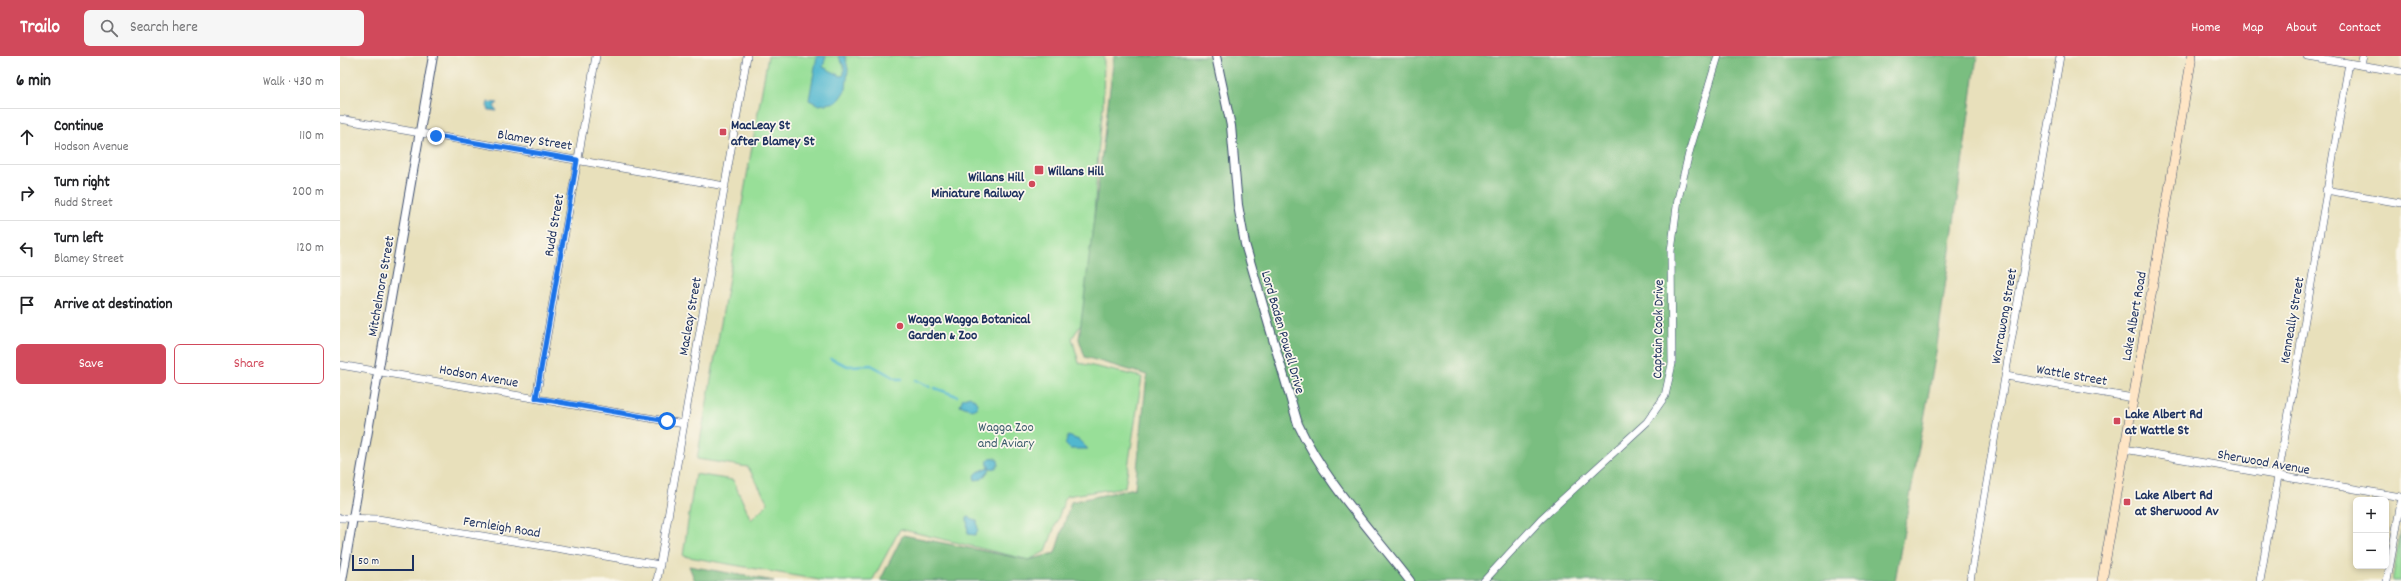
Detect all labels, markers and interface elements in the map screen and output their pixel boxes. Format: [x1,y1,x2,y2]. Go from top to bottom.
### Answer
search box [84,10,364,46]
text: Trailo [20,15,60,42]
icon: search [98,17,120,39]
text: Search here [130,17,198,39]
text: Home [2191,18,2220,38]
text: Map [2242,18,2264,38]
text: About [2286,18,2317,38]
text: Contact [2339,18,2381,38]
text: 6 min [16,70,51,94]
text: Walk · 430 m [263,73,324,92]
text: Continue [54,116,103,138]
place label: MacLeay St after Blamey St [731,116,816,152]
street label: Blamey Street [496,125,573,157]
icon: ahead [16,126,38,148]
text: 110 m [299,127,324,146]
route end [427,127,445,145]
marker: MacLeay St after Blamey St [718,127,728,137]
text: Hodson Avenue [54,138,128,157]
place label: Willans Hill [1048,162,1104,182]
marker: Willans Hill [1033,164,1045,176]
place label: Willans Hill Miniature Railway [931,168,1025,204]
text: Turn right [54,172,110,194]
marker: Willans Hill Miniature Railway [1027,179,1037,189]
icon: right [16,182,38,204]
text: 200 m [292,183,324,202]
street label: Rudd Street [540,192,570,258]
text: Rudd Street [54,194,113,213]
text: Turn left [54,228,103,250]
street label: Mitchelmore Street [363,234,401,338]
icon: left [16,238,38,260]
text: 120 m [296,239,324,258]
text: Blamey Street [54,250,124,269]
street label: Warrawong Street [1987,267,2023,366]
street label: Lord Baden Powell Drive [1255,269,1309,396]
street label: Lake Albert Road [2117,270,2153,363]
street label: Kenneally Street [2275,275,2310,365]
street label: Macleay Street [674,276,708,357]
street label: Captain Cook Drive [1648,279,1670,379]
icon: arrive [16,294,38,316]
text: Arrive at destination [54,294,172,316]
place label: Wagga Wagga Botanical Garden & Zoo [908,310,1031,346]
marker: Wagga Wagga Botanical Garden & Zoo [895,321,905,331]
button: Save [16,344,166,384]
button: Share [174,344,324,384]
street label: Hodson Avenue [437,360,520,394]
street label: Wattle Street [2035,360,2109,392]
place label: Lake Albert Rd at Wattle St [2125,405,2203,441]
route start [658,412,676,430]
marker: Lake Albert Rd at Wattle St [2112,416,2122,426]
park label: Wagga Zoo and Aviary [978,418,1034,454]
street label: Sherwood Avenue [2216,445,2311,481]
place label: Lake Albert Rd at Sherwood Av [2135,486,2219,522]
marker: Lake Albert Rd at Sherwood Av [2122,497,2132,507]
map controls [2353,497,2389,569]
button: + [2353,497,2389,533]
street label: Fernleigh Road [462,512,542,544]
button: − [2353,533,2389,569]
scale bar [352,553,414,572]
text: 50 m [358,554,379,570]

